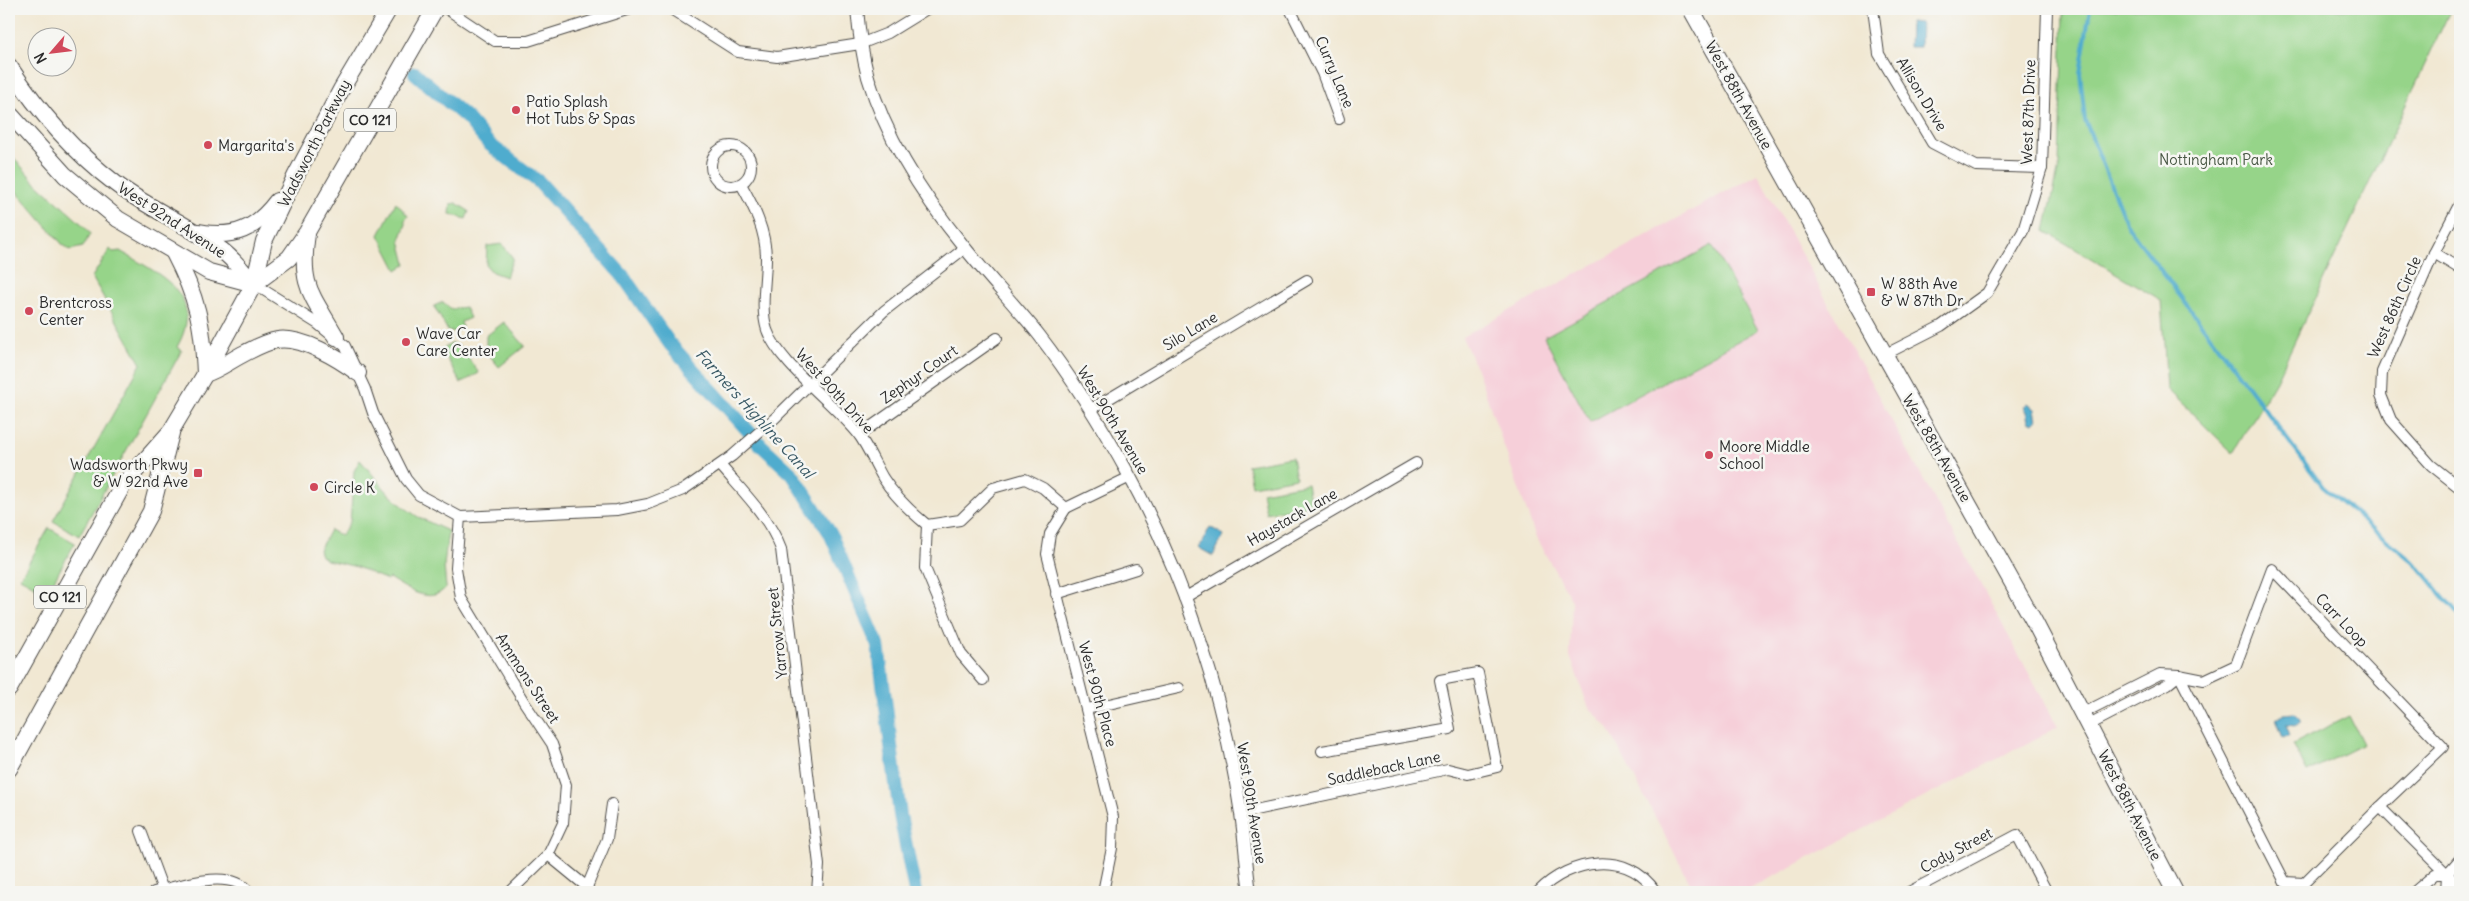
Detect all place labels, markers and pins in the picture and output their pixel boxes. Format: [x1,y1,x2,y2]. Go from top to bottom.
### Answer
place label: Patio Splash Hot Tubs & Spas [526,92,635,128]
marker: Patio Splash Hot Tubs & Spas [510,104,522,116]
place label: Margarita's [218,136,294,155]
marker: Margarita's [202,139,214,151]
place label: W 88th Ave & W 87th Dr [1881,274,1963,310]
marker: W 88th Ave & W 87th Dr [1865,286,1877,298]
place label: Brentcross Center [39,293,112,329]
marker: Brentcross Center [23,305,35,317]
place label: Wave Car Care Center [416,324,497,360]
marker: Wave Car Care Center [400,336,412,348]
place label: Moore Middle School [1719,437,1810,473]
marker: Moore Middle School [1703,449,1715,461]
place label: Wadsworth Pkwy & W 92nd Ave [70,455,188,491]
marker: Wadsworth Pkwy & W 92nd Ave [192,467,204,479]
place label: Circle K [324,478,376,497]
marker: Circle K [308,481,320,493]

